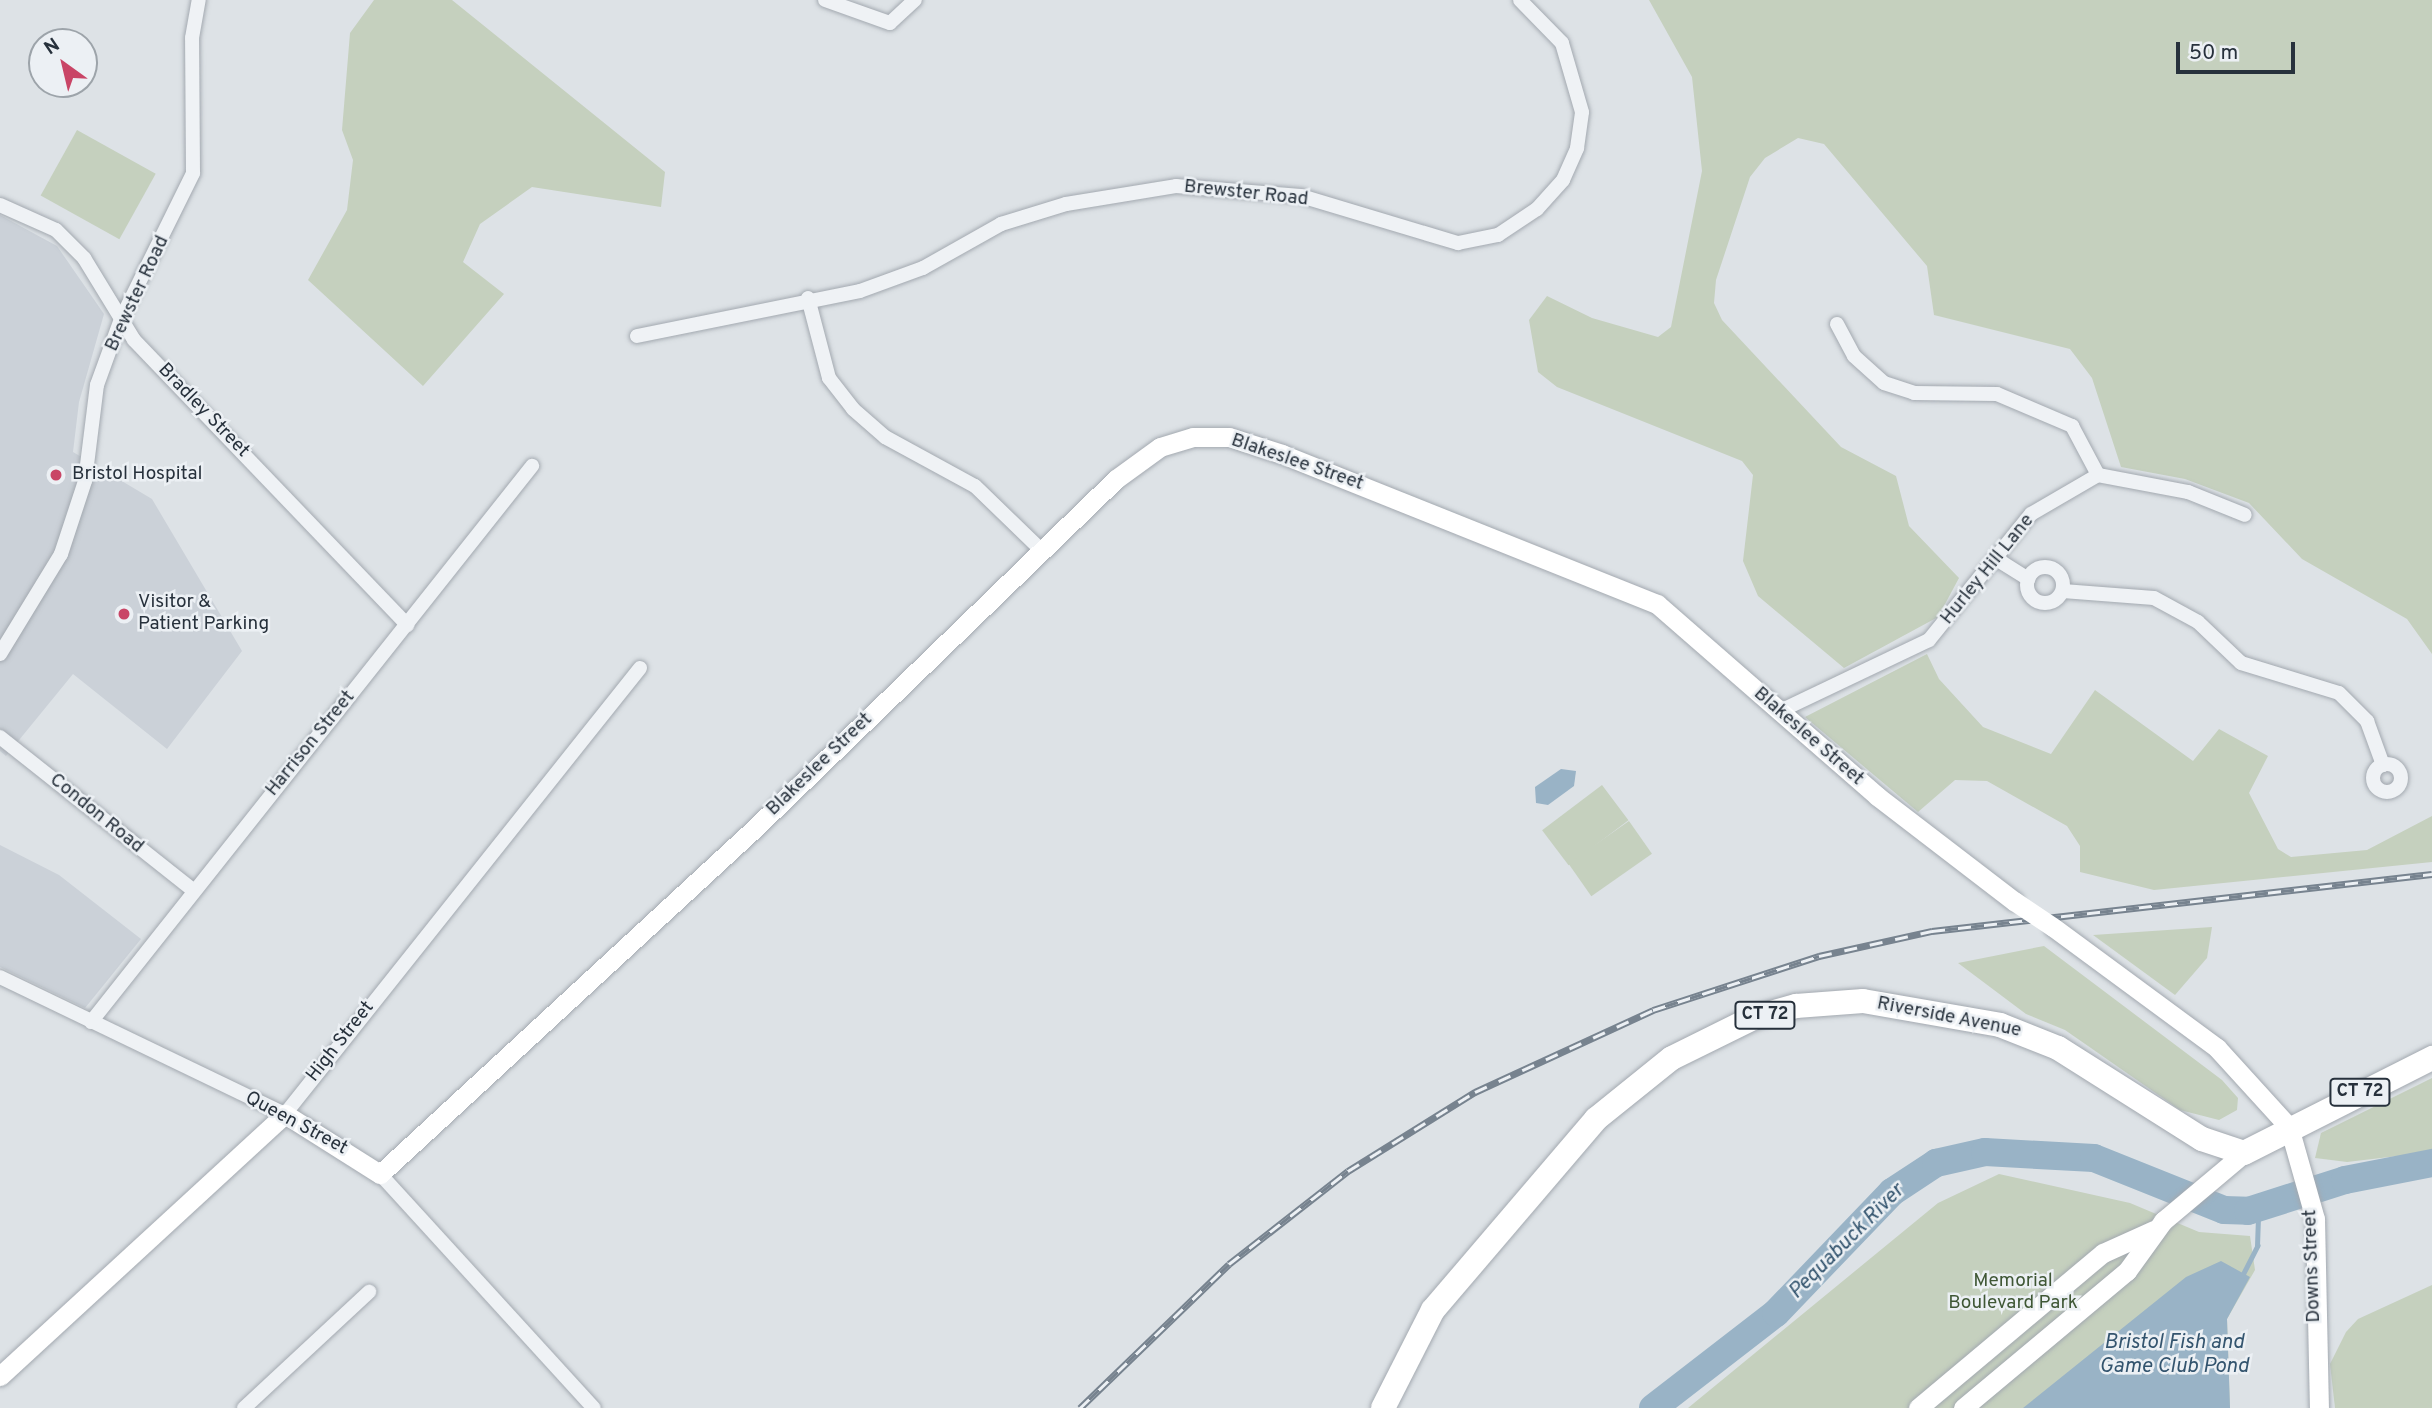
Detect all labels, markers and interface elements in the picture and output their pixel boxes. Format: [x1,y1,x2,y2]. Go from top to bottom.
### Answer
north arrow [28,28,98,98]
scale bar [2180,28,2299,72]
text: N [40,33,65,61]
text: 50 m [2189,40,2238,67]
street label: Brewster Road [1183,176,1309,212]
street label: Brewster Road [101,233,175,355]
street label: Bradley Street [152,359,254,463]
street label: Blakeslee Street [1228,430,1366,496]
place label: Bristol Hospital [72,464,203,486]
marker: Bristol Hospital [46,465,66,485]
street label: Hurley Hill Lane [1937,510,2039,630]
place label: Visitor & Patient Parking [138,592,269,636]
marker: Visitor & Patient Parking [116,606,132,622]
street label: Blakeslee Street [1748,683,1868,791]
street label: Harrison Street [262,687,360,801]
street label: Blakeslee Street [762,709,878,821]
street label: Condon Road [44,769,148,859]
street label: Riverside Avenue [1875,993,2023,1043]
street label: High Street [302,997,380,1087]
road number: CT 72 [1734,1000,1796,1030]
road number: CT 72 [2328,1078,2392,1106]
street label: Queen Street [241,1087,351,1161]
water label: Pequabuck River [1784,1179,1910,1305]
street label: Downs Street [2300,1209,2326,1323]
park label: Memorial Boulevard Park [1948,1271,2078,1315]
water label: Bristol Fish and Game Club Pond [2099,1330,2249,1380]

